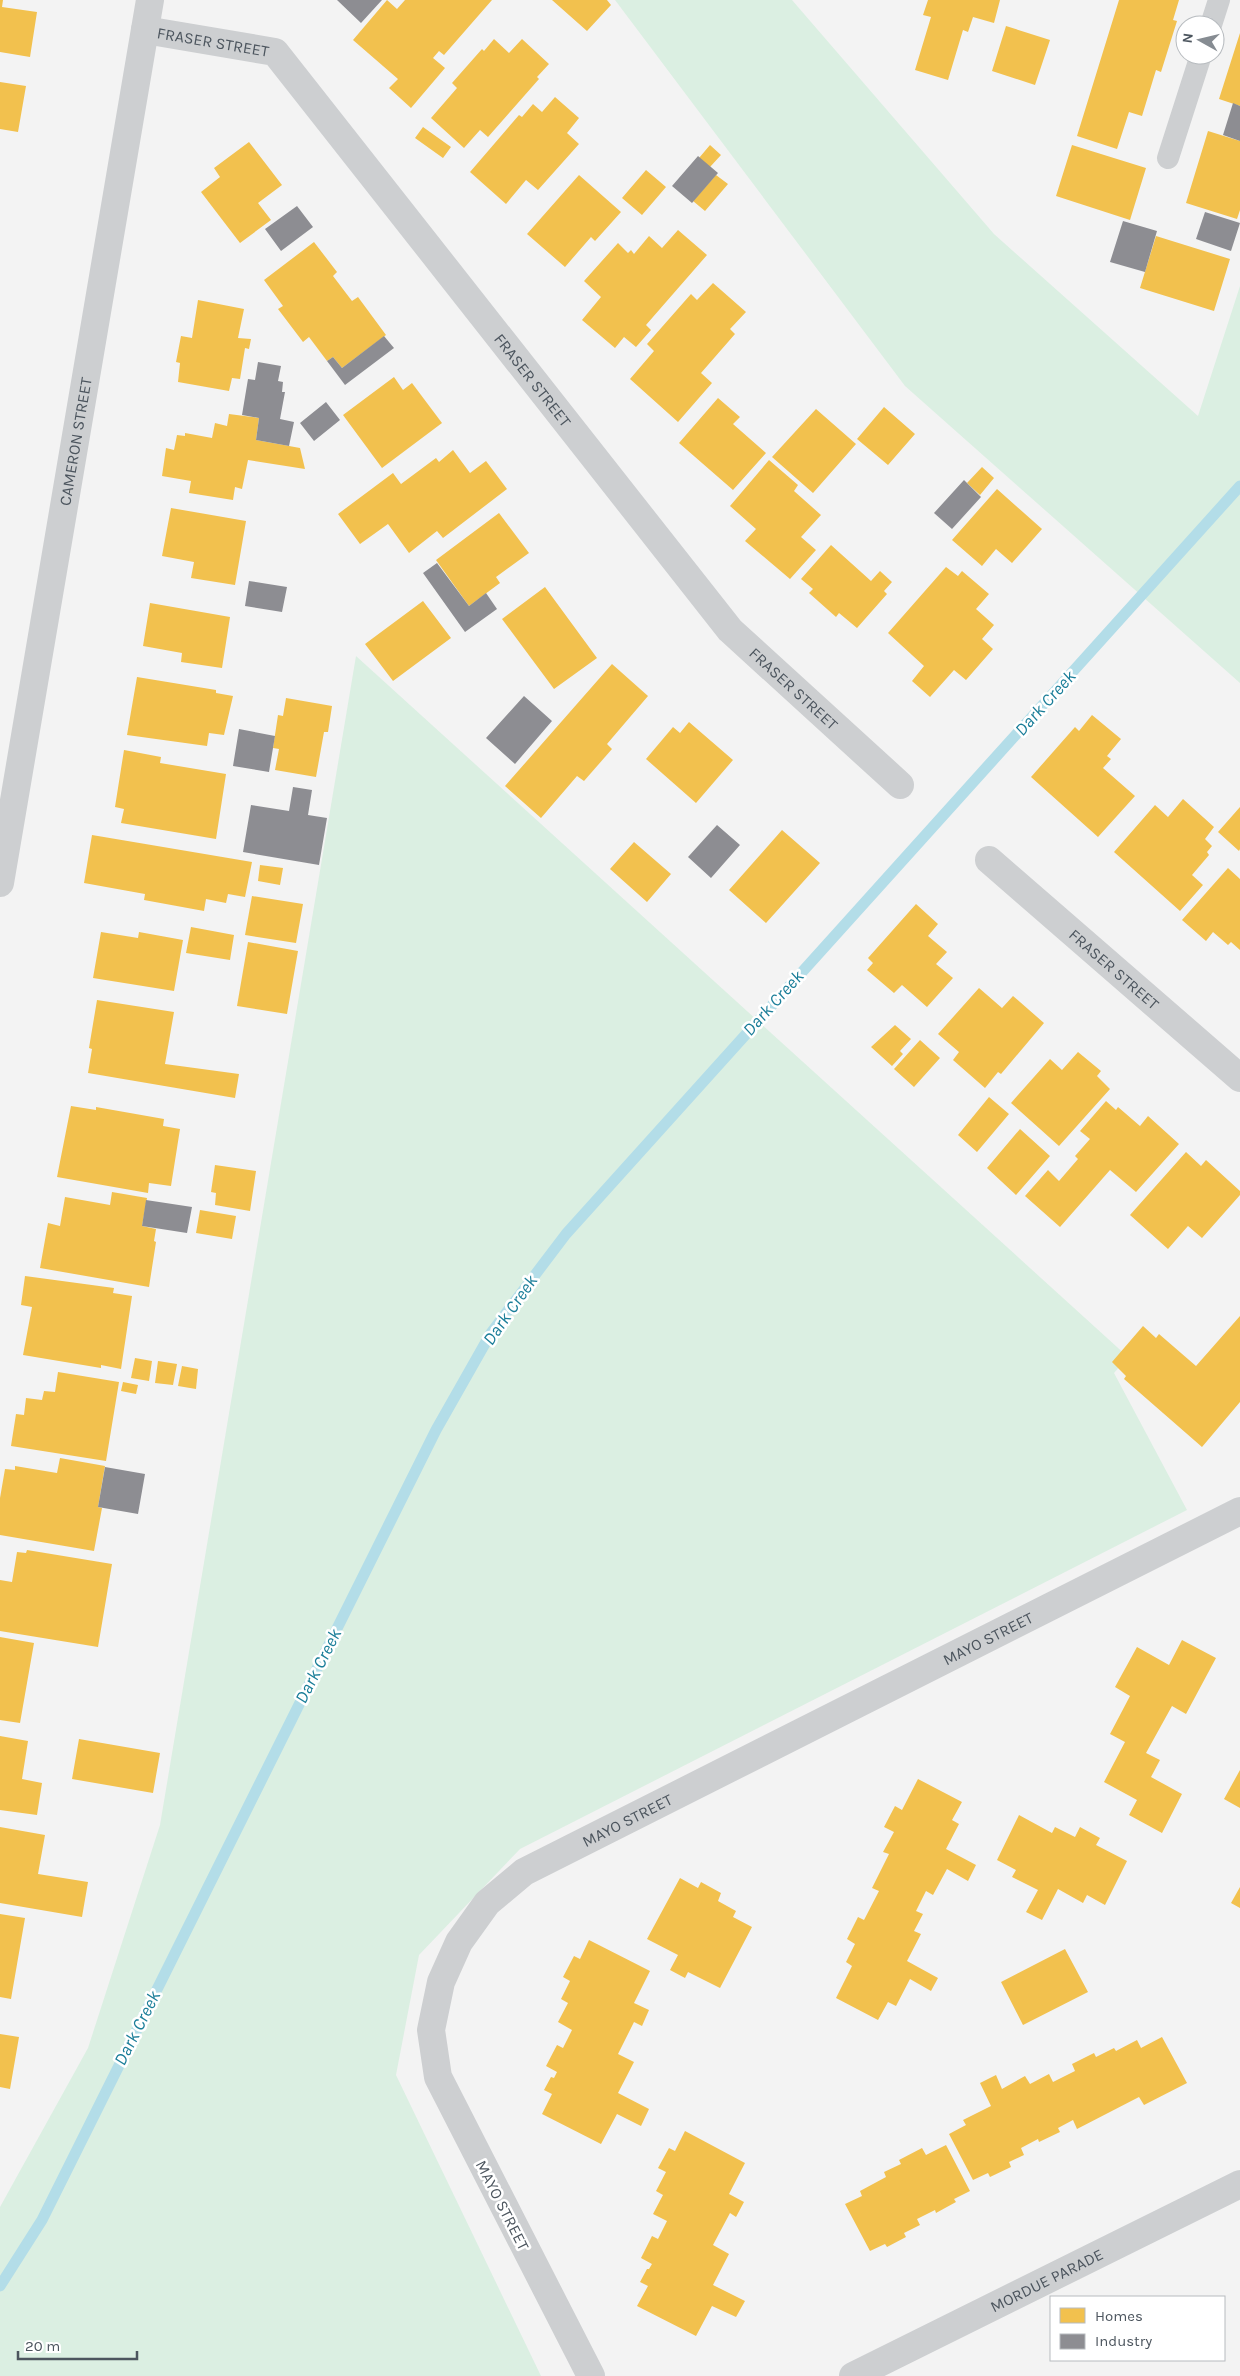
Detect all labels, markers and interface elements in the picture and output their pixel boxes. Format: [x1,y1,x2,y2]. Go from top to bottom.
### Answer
north arrow [1175,15,1225,65]
street label: FRASER STREET [156,23,270,61]
text: N [1179,32,1197,44]
street label: FRASER STREET [490,330,575,430]
street label: CAMERON STREET [55,376,96,507]
street label: FRASER STREET [745,644,842,734]
water label: Dark Creek [1010,665,1081,740]
street label: FRASER STREET [1065,925,1163,1014]
water label: Dark Creek [738,965,809,1040]
water label: Dark Creek [478,1270,543,1349]
street label: MAYO STREET [940,1608,1036,1669]
water label: Dark Creek [290,1624,347,1707]
street label: MAYO STREET [579,1790,676,1851]
water label: Dark Creek [109,1986,166,2069]
street label: MAYO STREET [472,2157,533,2253]
street label: MORDUE PARADE [987,2244,1106,2316]
legend [1050,2296,1225,2361]
text: Homes [1095,2307,1143,2325]
scale bar [18,2328,136,2360]
text: Industry [1095,2332,1152,2350]
text: 20 m [25,2337,60,2355]

